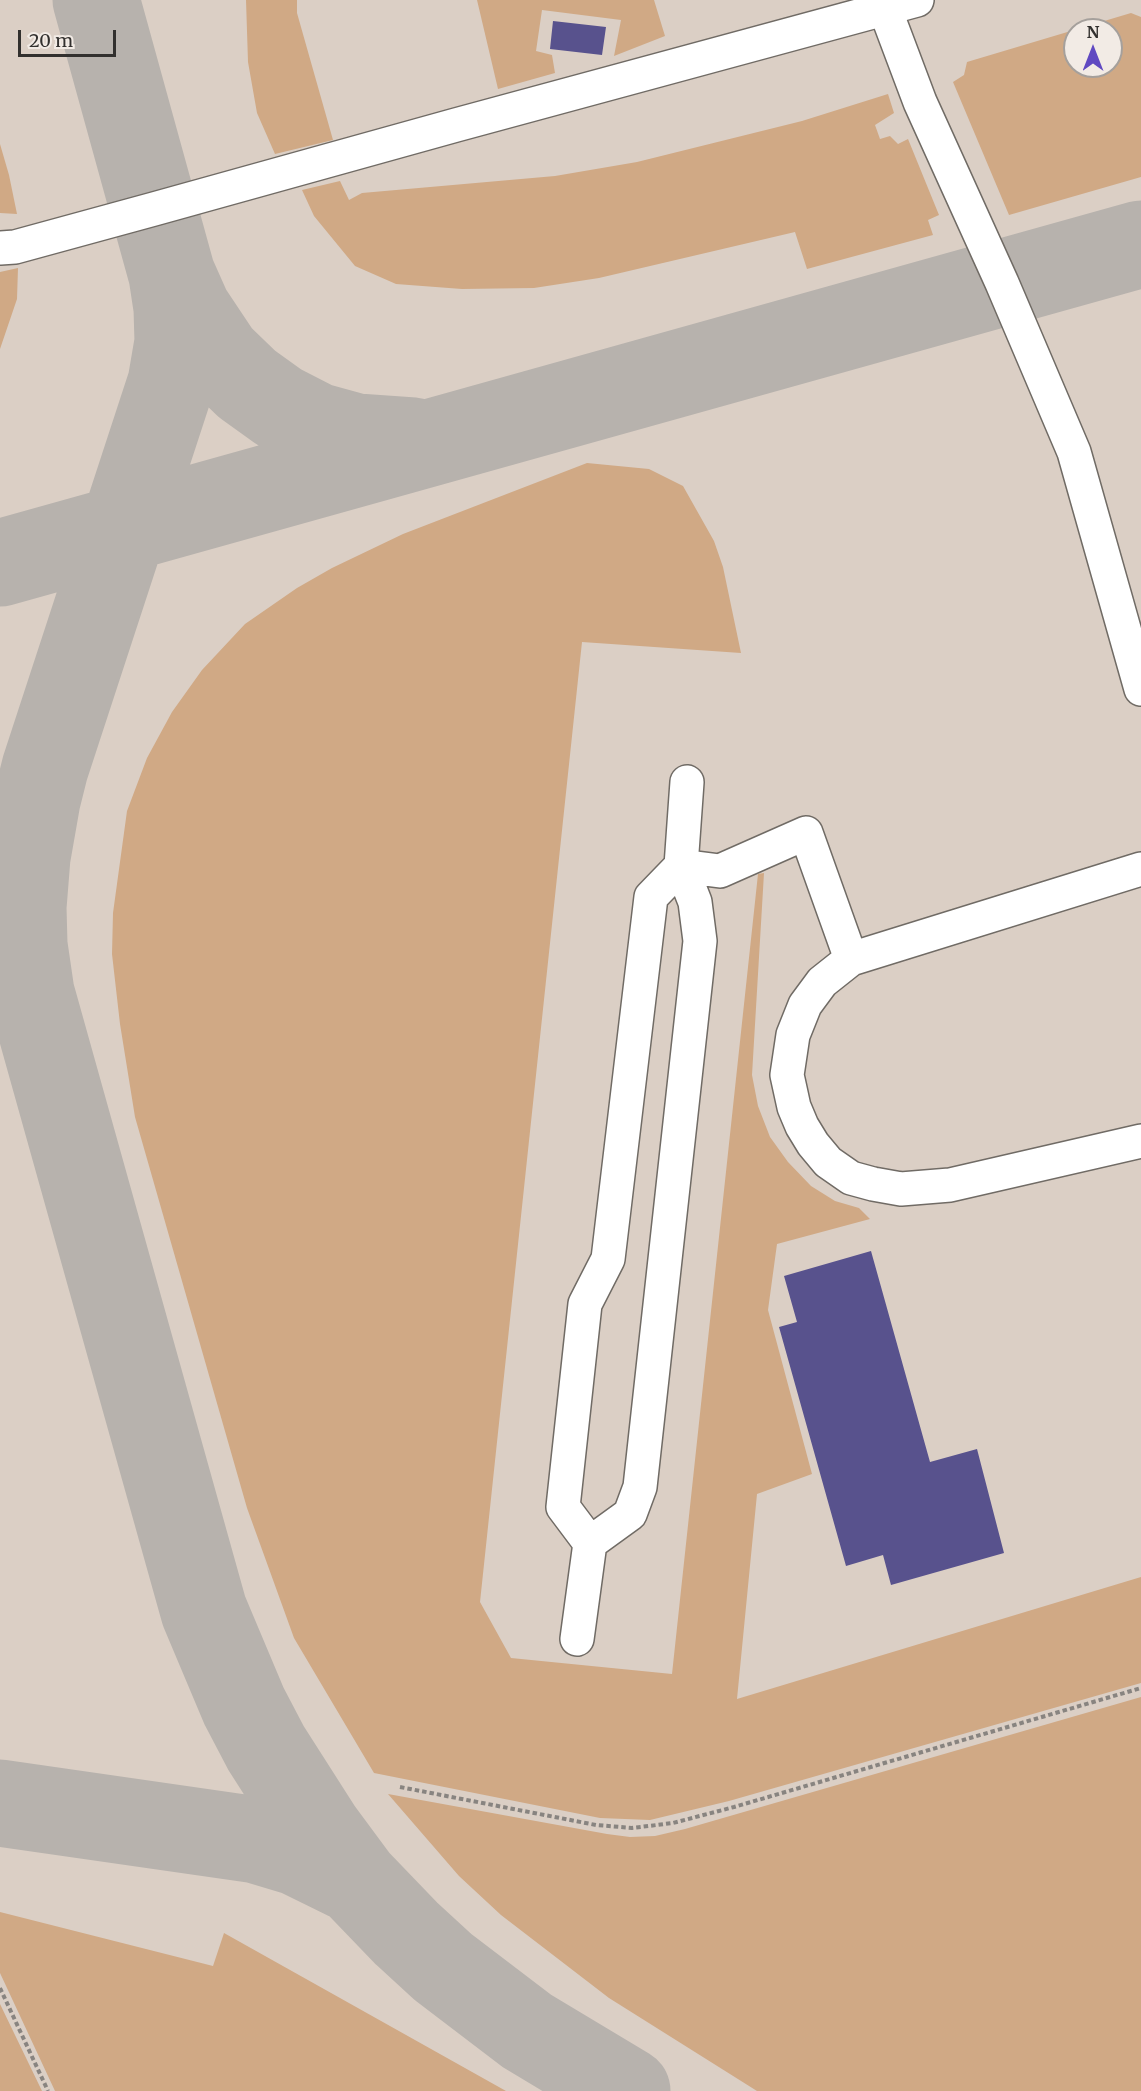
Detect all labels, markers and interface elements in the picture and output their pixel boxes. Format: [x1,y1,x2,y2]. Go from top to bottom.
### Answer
scale bar [21,18,118,56]
north arrow [1063,18,1123,78]
text: N [1087,22,1099,42]
text: 20 m [29,29,73,52]

